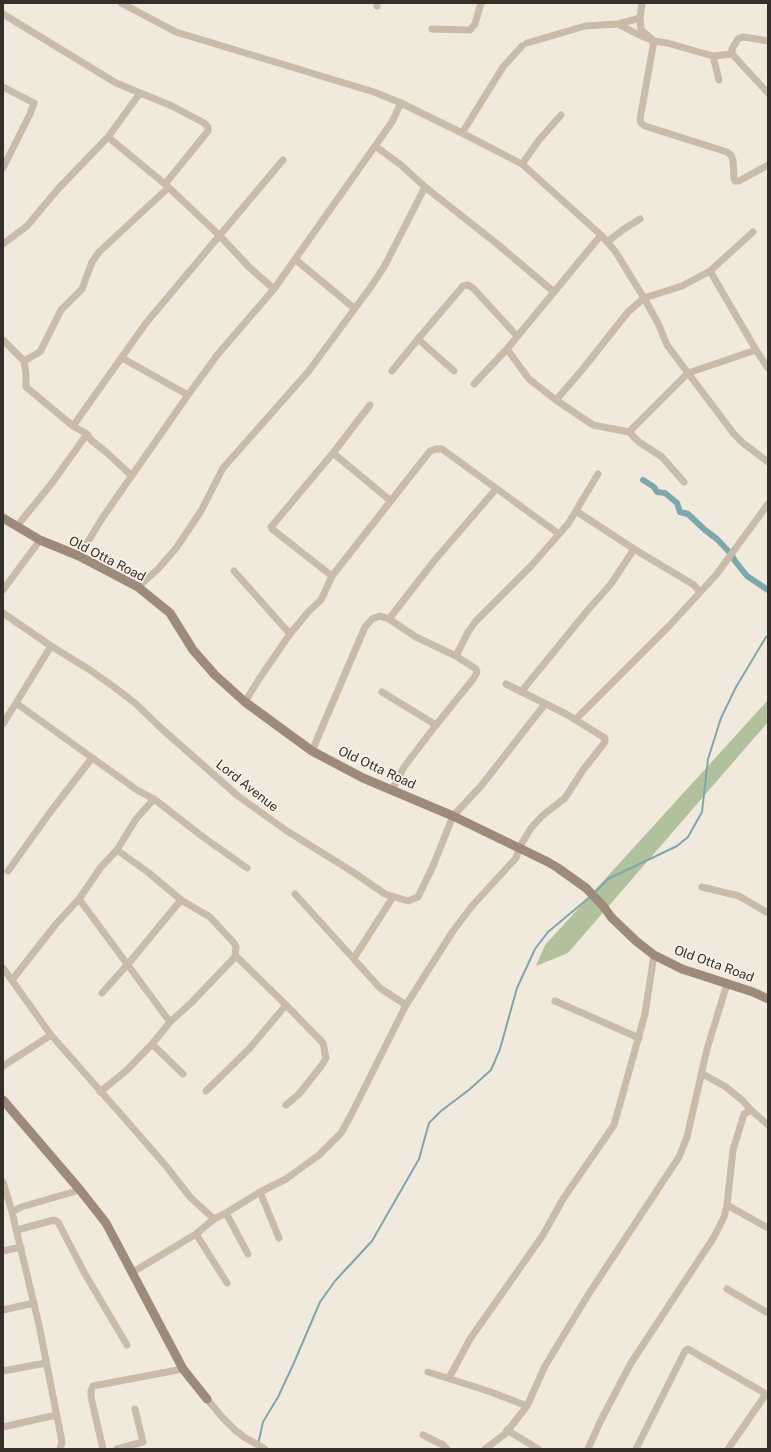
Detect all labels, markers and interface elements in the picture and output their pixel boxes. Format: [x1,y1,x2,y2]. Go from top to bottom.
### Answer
street label: Old Otta Road [66,533,148,585]
street label: Old Otta Road [336,743,418,793]
street label: Lord Avenue [213,757,281,815]
street label: Old Otta Road [672,942,756,986]

